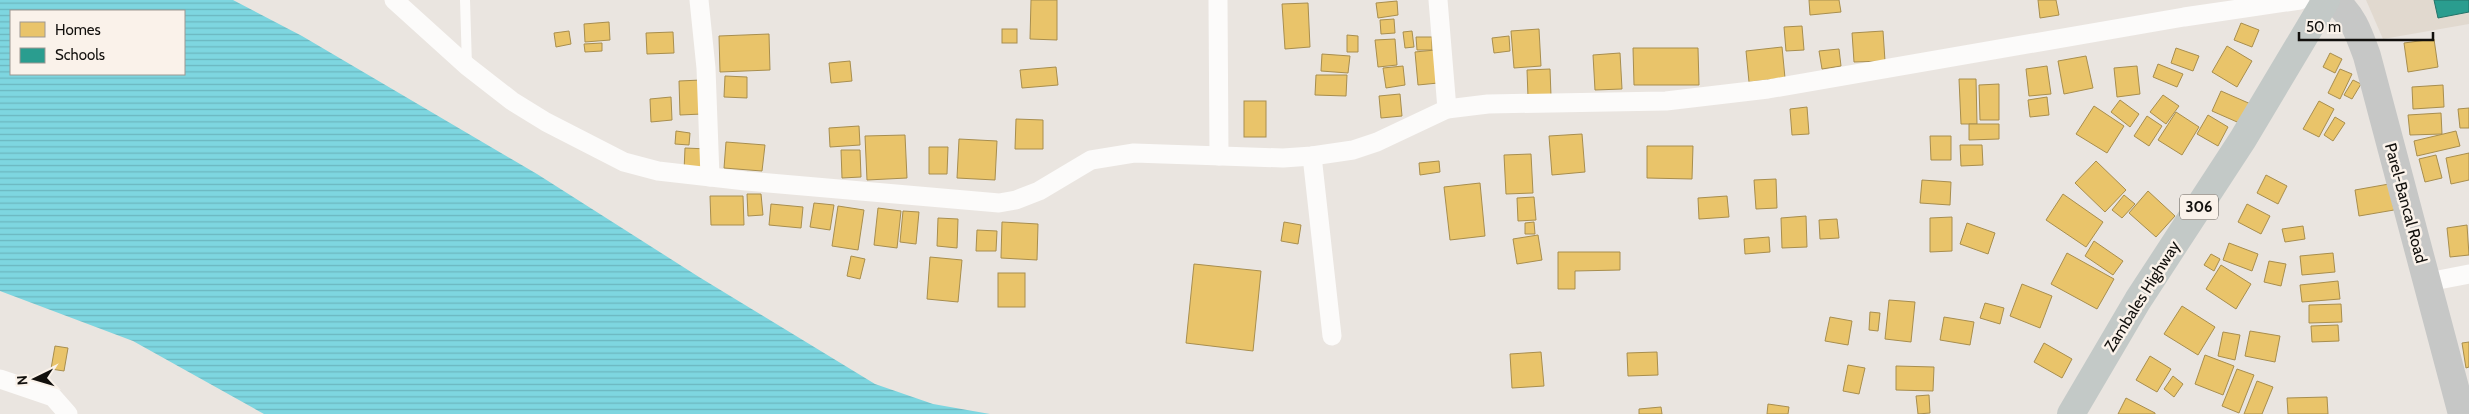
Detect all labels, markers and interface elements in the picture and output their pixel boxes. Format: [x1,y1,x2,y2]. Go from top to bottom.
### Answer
legend [10,10,185,75]
scale bar [2299,10,2433,42]
text: 50 m [2306,18,2341,36]
text: Homes [55,21,101,39]
text: Schools [55,46,105,64]
street label: Parel-Bancal Road [2381,141,2431,265]
road number: 306 [2180,194,2218,220]
street label: Zambales Highway [2100,237,2184,355]
north arrow [10,354,60,404]
text: N [13,374,31,386]

